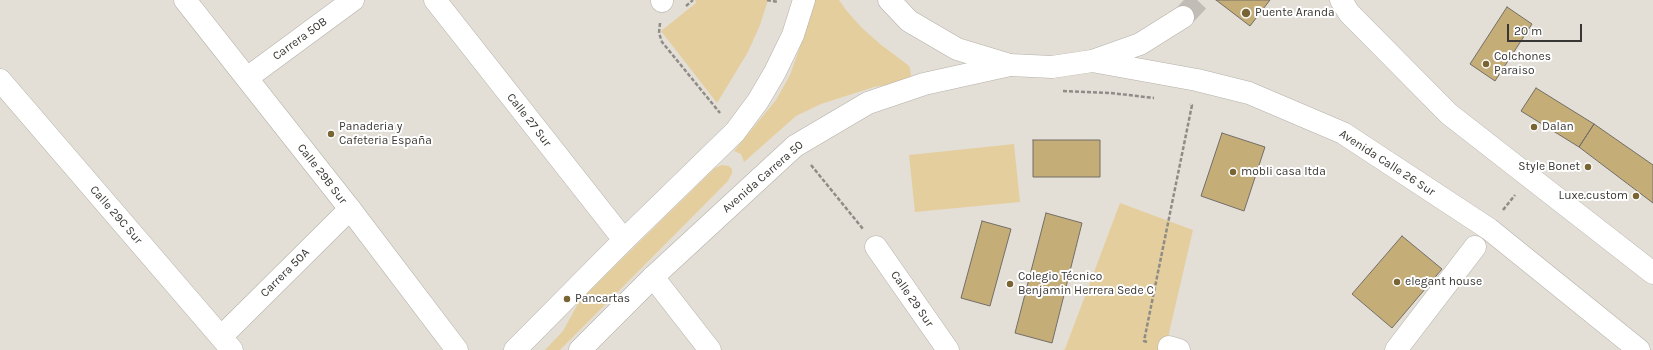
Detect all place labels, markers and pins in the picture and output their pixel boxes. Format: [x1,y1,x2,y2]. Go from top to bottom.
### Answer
place label: Puente Aranda [1255,6,1335,20]
marker: Puente Aranda [1240,7,1252,19]
place label: Colchones Paraiso [1494,50,1551,78]
marker: Colchones Paraiso [1481,59,1491,69]
place label: Panaderia y Cafeteria España [339,120,432,148]
place label: Dalan [1542,120,1574,134]
marker: Dalan [1529,122,1539,132]
marker: Panaderia y Cafeteria España [326,129,336,139]
place label: Style Bonet [1518,160,1580,174]
marker: Style Bonet [1583,162,1593,172]
place label: mobli casa ltda [1241,165,1326,179]
marker: mobli casa ltda [1228,167,1238,177]
place label: Luxe.custom [1559,189,1628,203]
marker: Luxe.custom [1631,191,1641,201]
place label: Colegio Técnico Benjamin Herrera Sede C [1018,270,1154,298]
place label: elegant house [1405,275,1482,289]
marker: elegant house [1392,277,1402,287]
marker: Colegio Técnico Benjamin Herrera Sede C [1005,279,1015,289]
place label: Pancartas [575,292,630,306]
marker: Pancartas [562,294,572,304]

